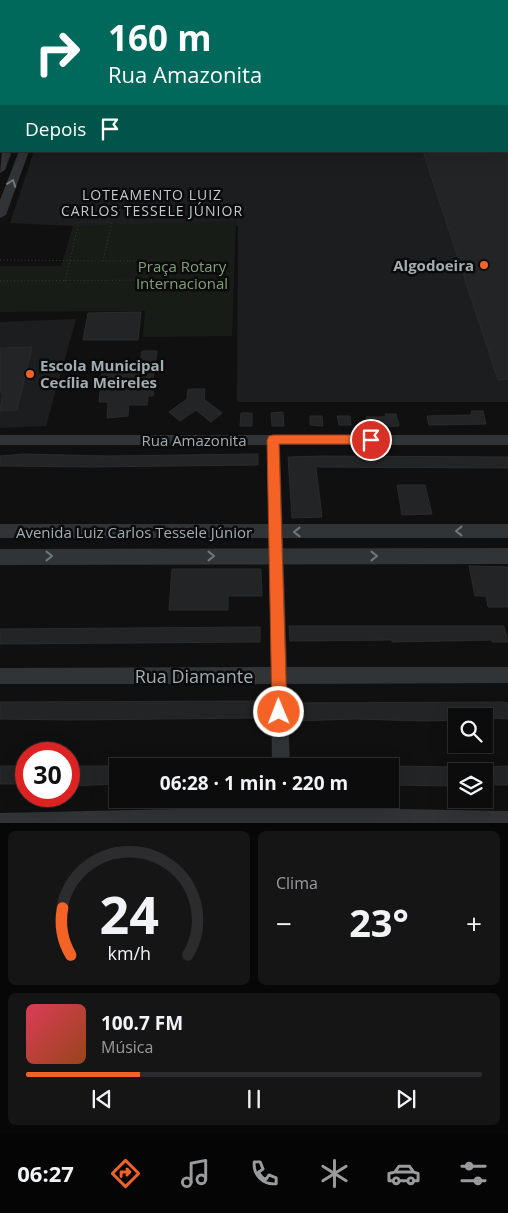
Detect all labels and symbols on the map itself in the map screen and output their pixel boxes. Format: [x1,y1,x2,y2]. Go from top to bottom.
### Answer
one-way arrow [6,179,16,188]
district label: LOTEAMENTO LUIZ CARLOS TESSELE JÚNIOR [61,185,243,220]
place label: Algodoeira [393,255,474,275]
park label: Praça Rotary Internacional [136,256,228,293]
marker: Algodoeira [478,259,490,271]
place label: Escola Municipal Cecília Meireles [40,355,164,392]
marker: Escola Municipal Cecília Meireles [24,368,36,380]
pin [350,419,392,461]
street label: Rua Amazonita [141,430,247,450]
street label: Avenida Luiz Carlos Tessele Júnior [16,522,252,542]
one-way arrow [455,526,463,536]
one-way arrow [293,527,300,537]
one-way arrow [45,551,53,561]
one-way arrow [208,551,215,561]
one-way arrow [370,551,378,561]
street label: Rua Diamante [135,664,253,688]
position arrow [252,685,304,737]
speed limit sign: 30 [15,742,80,807]

